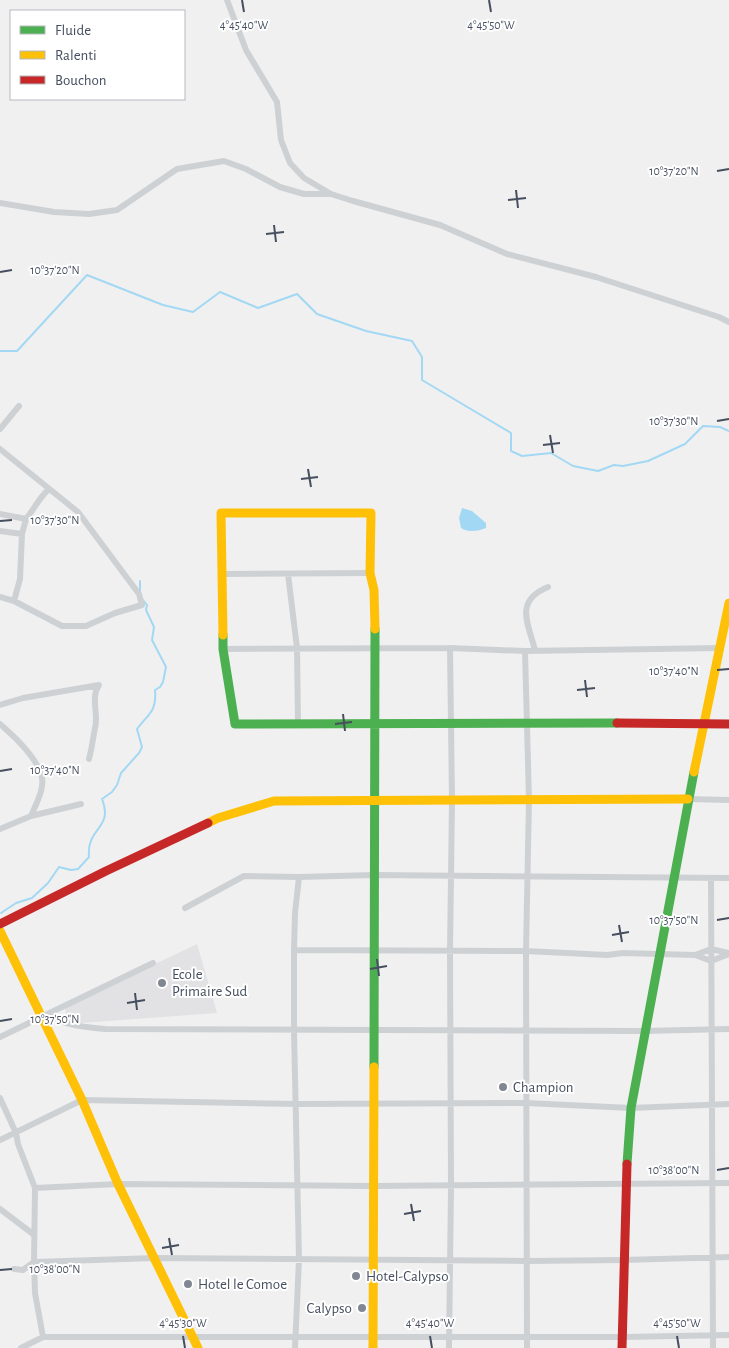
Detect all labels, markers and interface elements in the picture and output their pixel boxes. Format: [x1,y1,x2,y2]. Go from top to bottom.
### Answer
legend [10,10,185,100]
text: 4°45'40"W [220,19,268,31]
text: 4°45'50"W [467,19,515,31]
text: Fluide [55,23,91,38]
text: Ralenti [55,48,97,63]
text: Bouchon [55,73,106,88]
text: 10°37'20"N [649,165,699,177]
text: 10°37'20"N [30,264,80,276]
text: 10°37'30"N [650,415,698,427]
text: 10°37'30"N [31,514,79,526]
text: 10°37'40"N [649,665,699,677]
text: 10°37'40"N [30,764,80,776]
text: 10°37'50"N [650,914,698,926]
place label: Ecole Primaire Sud [172,967,248,999]
marker: Ecole Primaire Sud [156,977,168,989]
text: 10°37'50"N [31,1013,79,1025]
place label: Champion [513,1080,574,1095]
marker: Champion [497,1081,509,1093]
text: 10°38'00"N [649,1164,699,1176]
text: 10°38'00"N [30,1263,80,1275]
place label: Hotel-Calypso [366,1269,449,1284]
marker: Hotel-Calypso [350,1270,362,1282]
place label: Hotel le Comoe [198,1277,287,1292]
marker: Hotel le Comoe [182,1278,194,1290]
place label: Calypso [307,1301,352,1316]
marker: Calypso [356,1302,368,1314]
text: 4°45'30"W [159,1317,207,1329]
text: 4°45'40"W [406,1317,454,1329]
text: 4°45'50"W [653,1317,701,1329]

